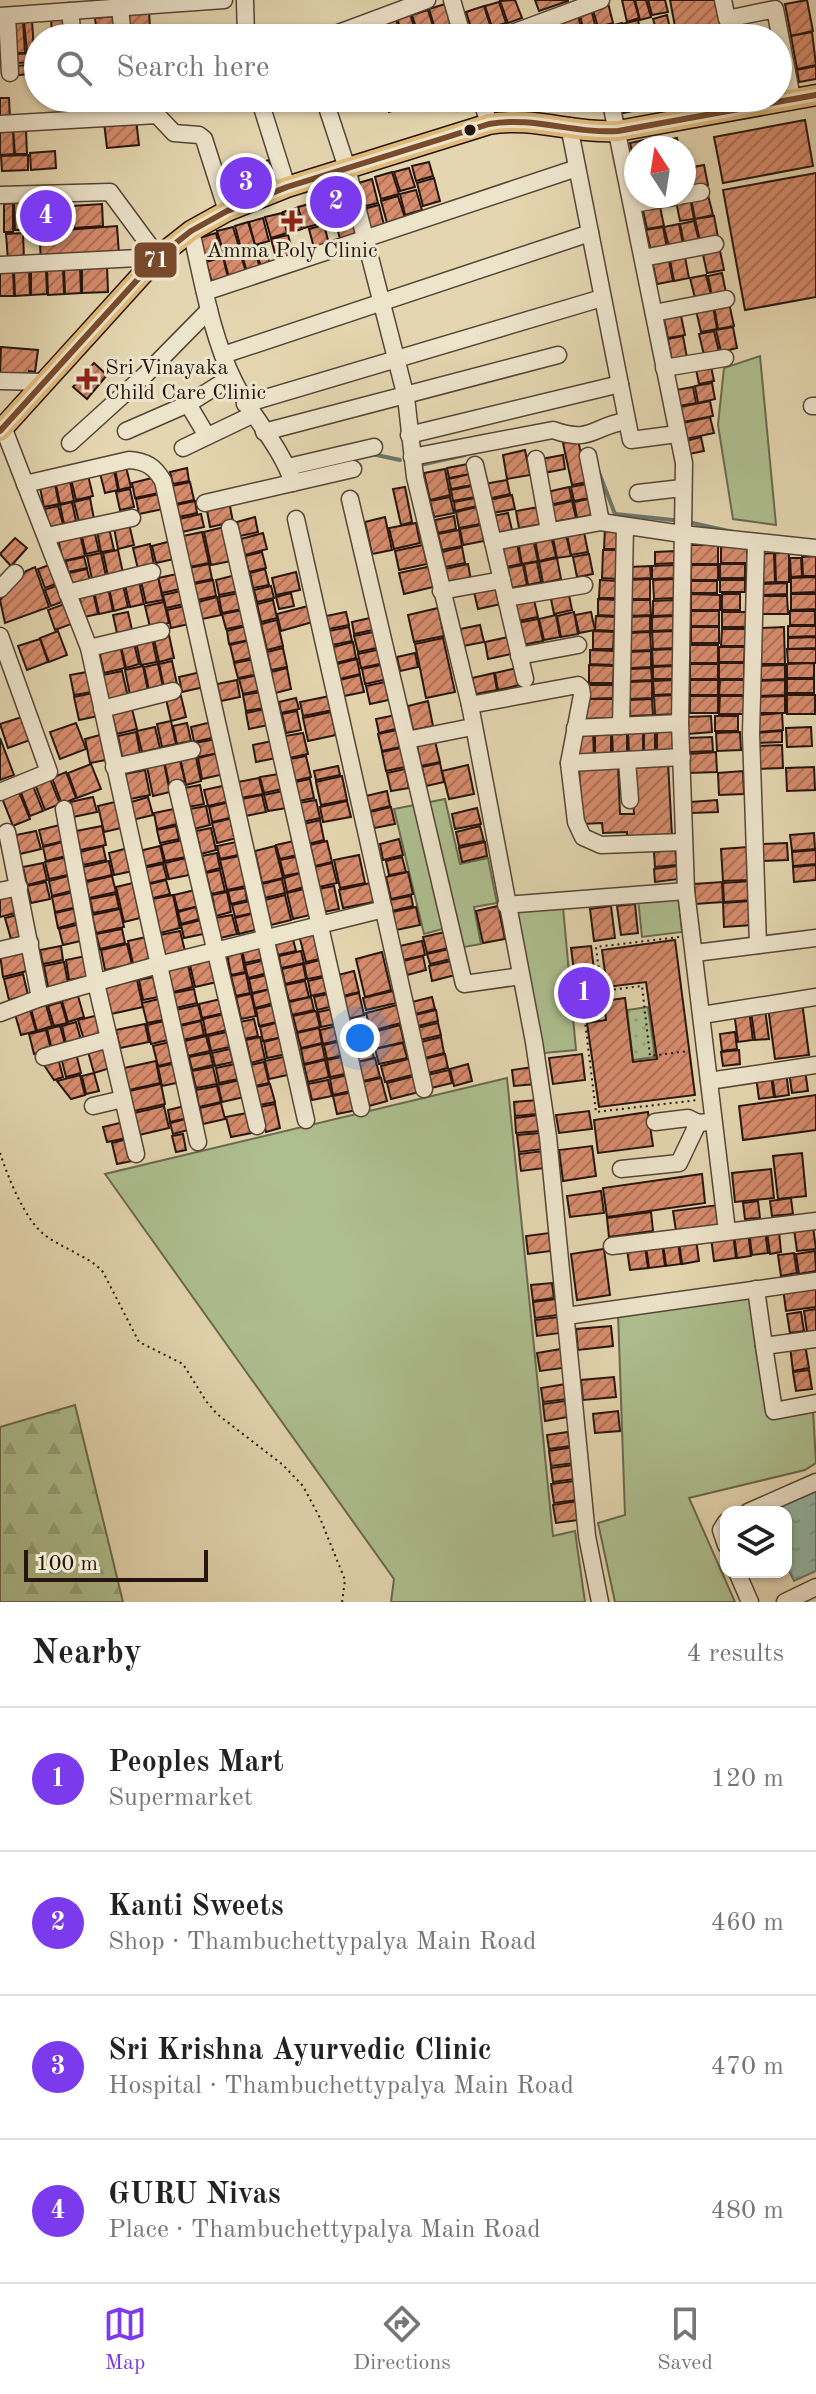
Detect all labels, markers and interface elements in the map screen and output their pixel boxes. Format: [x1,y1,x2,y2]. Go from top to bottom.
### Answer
search box [24,24,792,112]
icon: search [52,46,96,90]
text: Search here [116,53,270,83]
unlabelled marker [462,122,478,138]
north arrow [624,136,696,208]
pin: 3 [220,153,272,213]
pin: 2 [310,172,362,232]
pin: 4 [20,186,72,246]
marker: Amma Poly Clinic [281,210,303,232]
place label: Amma Poly Clinic [206,240,378,262]
line badge: 71 [133,241,178,279]
text: 71 [143,250,169,272]
place label: Sri Vinayaka Child Care Clinic [105,357,266,404]
marker: Sri Vinayaka Child Care Clinic [76,368,98,390]
pin: 1 [558,963,610,1023]
your location [340,1018,380,1058]
map controls [720,1506,792,1578]
button: layers [720,1506,792,1578]
scale bar [24,1546,208,1582]
text: 100 m [36,1553,98,1575]
text: Nearby [32,1637,142,1671]
text: 4 results [686,1641,784,1667]
text: Peoples Mart [108,1748,284,1778]
text: 1 [50,1766,66,1792]
text: 120 m [711,1766,784,1792]
text: Supermarket [108,1785,253,1811]
text: Kanti Sweets [108,1892,284,1922]
text: 2 [50,1910,66,1936]
text: 460 m [711,1910,784,1936]
text: Shop · Thambuchettypalya Main Road [108,1929,537,1955]
text: Sri Krishna Ayurvedic Clinic [108,2036,492,2066]
text: 3 [50,2054,66,2080]
text: 470 m [711,2054,784,2080]
text: Hospital · Thambuchettypalya Main Road [108,2073,574,2099]
text: GURU Nivas [108,2180,281,2210]
text: 4 [50,2198,66,2224]
text: 480 m [711,2198,784,2224]
text: Place · Thambuchettypalya Main Road [108,2217,541,2243]
tab: Map [103,2302,147,2377]
tab: Directions [353,2302,451,2377]
tab: Saved [657,2302,713,2377]

